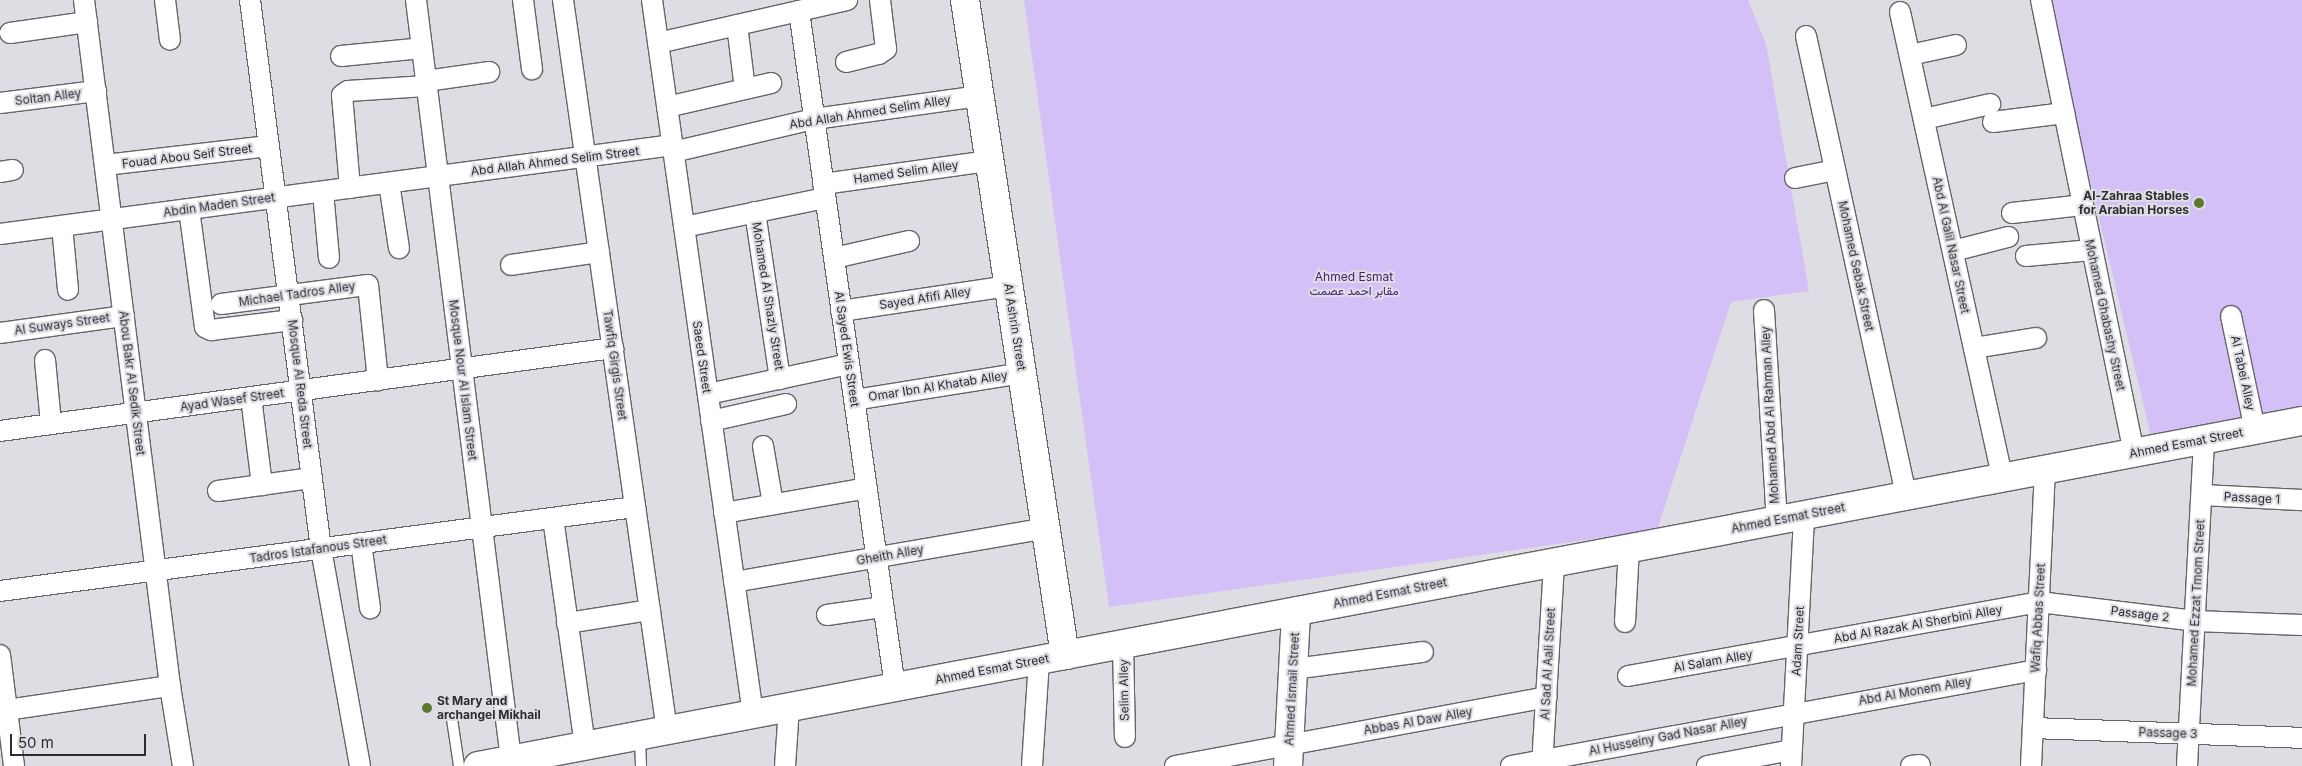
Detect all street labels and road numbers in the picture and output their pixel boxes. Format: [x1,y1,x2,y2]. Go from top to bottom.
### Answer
street label: Soltan Alley [14,86,82,108]
street label: Abd Allah Ahmed Selim Alley [788,92,952,132]
street label: Fouad Abou Seif Street [121,141,253,171]
street label: Abd Allah Ahmed Selim Street [470,144,640,178]
street label: Hamed Selim Alley [853,158,959,186]
street label: Abd Al Galil Nasar Street [1929,175,1973,315]
street label: Abdin Maden Street [162,190,276,220]
street label: Mohamed Sebak Street [1835,200,1877,332]
street label: Mohamed Al Shazly Street [749,221,787,371]
street label: Mohamed Ghabashy Street [2082,238,2128,392]
street label: Michael Tadros Alley [238,279,356,309]
street label: Al Ashrin Street [1001,282,1029,372]
street label: Sayed Afifi Alley [878,284,972,312]
street label: Al Sayed Ewis Street [832,290,862,408]
street label: Mosque Nour Al Islam Street [446,299,480,461]
street label: Tawfiq Girgis Street [600,309,630,421]
street label: Al Suways Street [13,310,111,338]
street label: Abou Bakr Al Sedik Street [116,310,148,456]
street label: Mosque Al Reda Street [285,319,315,449]
street label: Saeed Street [690,320,714,394]
street label: Mohamed Abd Al Rahman Alley [1758,326,1782,504]
street label: Al Tabei Alley [2228,334,2258,412]
street label: Omar Ibn Al Khatab Alley [867,368,1009,404]
street label: Ayad Wasef Street [179,386,285,414]
street label: Ahmed Esmat Street [2128,425,2244,461]
street label: Passage 1 [2223,489,2281,507]
street label: Ahmed Esmat Street [1730,500,1846,536]
street label: Mohamed Ezzat Tmom Street [2184,519,2208,687]
street label: Tadros Istafanous Street [248,532,388,566]
street label: Gheith Alley [855,542,925,568]
street label: Wafiq Abbas Street [2028,563,2048,673]
street label: Ahmed Esmat Street [1332,575,1448,611]
street label: Abd Al Razak Al Sherbini Alley [1833,602,2003,646]
street label: Passage 2 [2110,603,2170,625]
street label: Adam Street [1789,606,1807,676]
street label: Al Sad Al Aali Street [1538,608,1558,720]
street label: Ahmed Ismail Street [1282,632,1302,746]
street label: Al Salam Alley [1672,647,1754,675]
street label: Ahmed Esmat Street [934,651,1050,687]
street label: Selim Alley [1116,659,1132,721]
street label: Abd Al Monem Alley [1857,674,1973,708]
street label: Abbas Al Daw Alley [1362,704,1474,738]
street label: Al Husseiny Gad Nasar Alley [1588,714,1748,758]
street label: Passage 3 [2138,725,2198,741]

